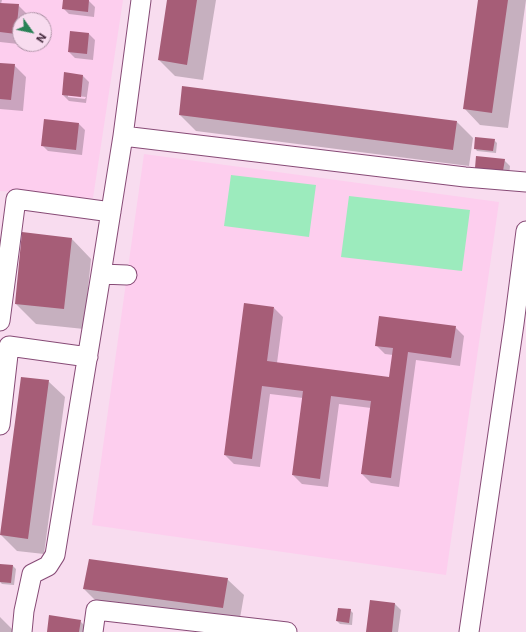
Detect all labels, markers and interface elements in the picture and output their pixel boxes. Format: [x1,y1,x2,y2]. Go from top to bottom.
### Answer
north arrow [12,12,52,52]
text: N [33,31,49,45]

